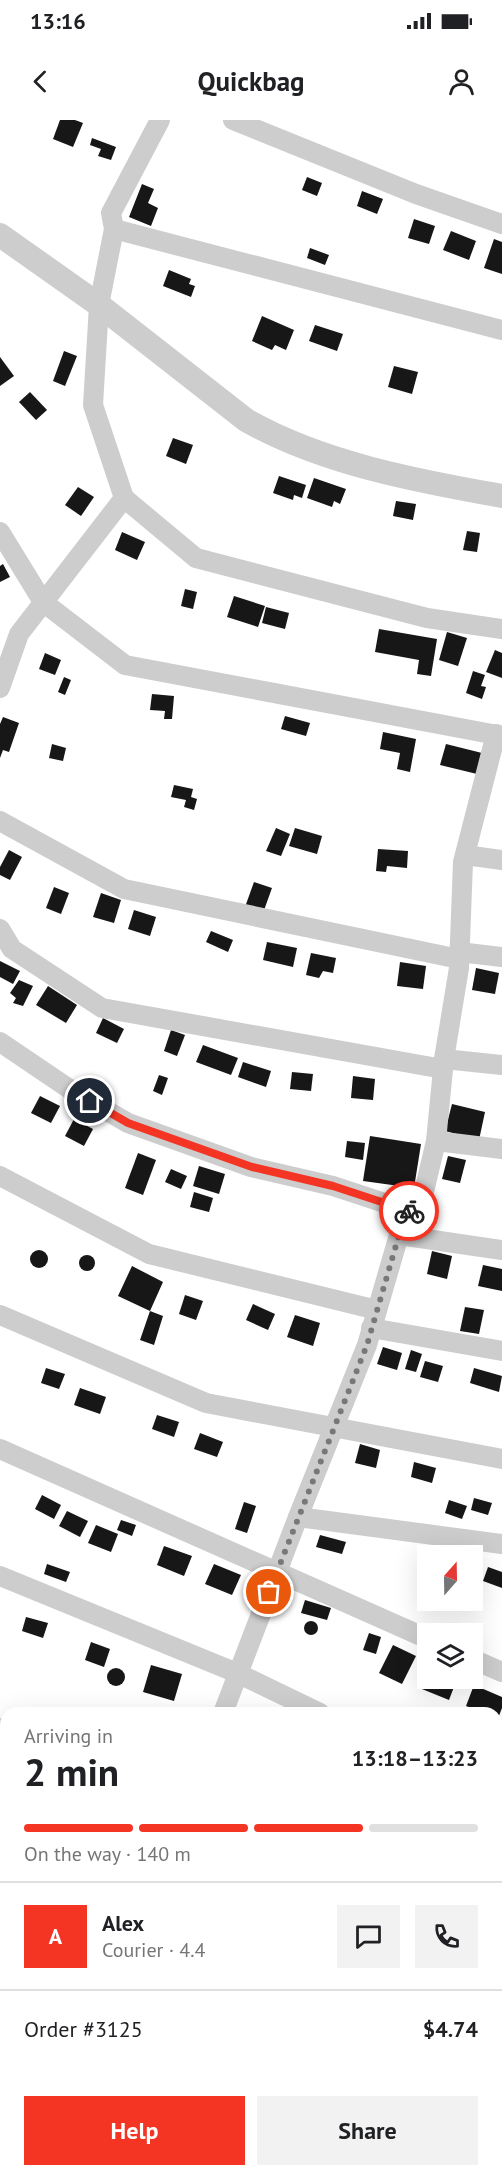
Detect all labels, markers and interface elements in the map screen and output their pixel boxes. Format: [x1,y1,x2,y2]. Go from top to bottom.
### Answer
text: 13:16 [30,7,86,35]
text: Quickbag [197,64,305,98]
icon: back [24,65,57,98]
icon: person [445,65,478,98]
pin [64,1075,115,1126]
icon: home [73,1084,106,1117]
courier [379,1181,439,1241]
icon: bike [393,1195,426,1228]
north arrow [417,1545,483,1611]
map controls [417,1545,483,1689]
pin [243,1566,294,1617]
icon: bag [252,1575,285,1608]
button: layers [417,1623,483,1689]
text: Arriving in [24,1723,113,1749]
text: 13:18–13:23 [352,1744,478,1772]
text: 2 min [24,1746,119,1797]
text: On the way · 140 m [24,1841,191,1867]
button: chat [337,1905,400,1968]
button: phone [415,1905,478,1968]
text: Alex [102,1909,144,1937]
text: A [49,1922,62,1950]
text: Courier · 4.4 [102,1937,205,1963]
text: Order #3125 [24,2015,143,2043]
text: $4.74 [423,2015,478,2043]
button: Help [24,2096,245,2165]
button: Share [257,2096,478,2165]

